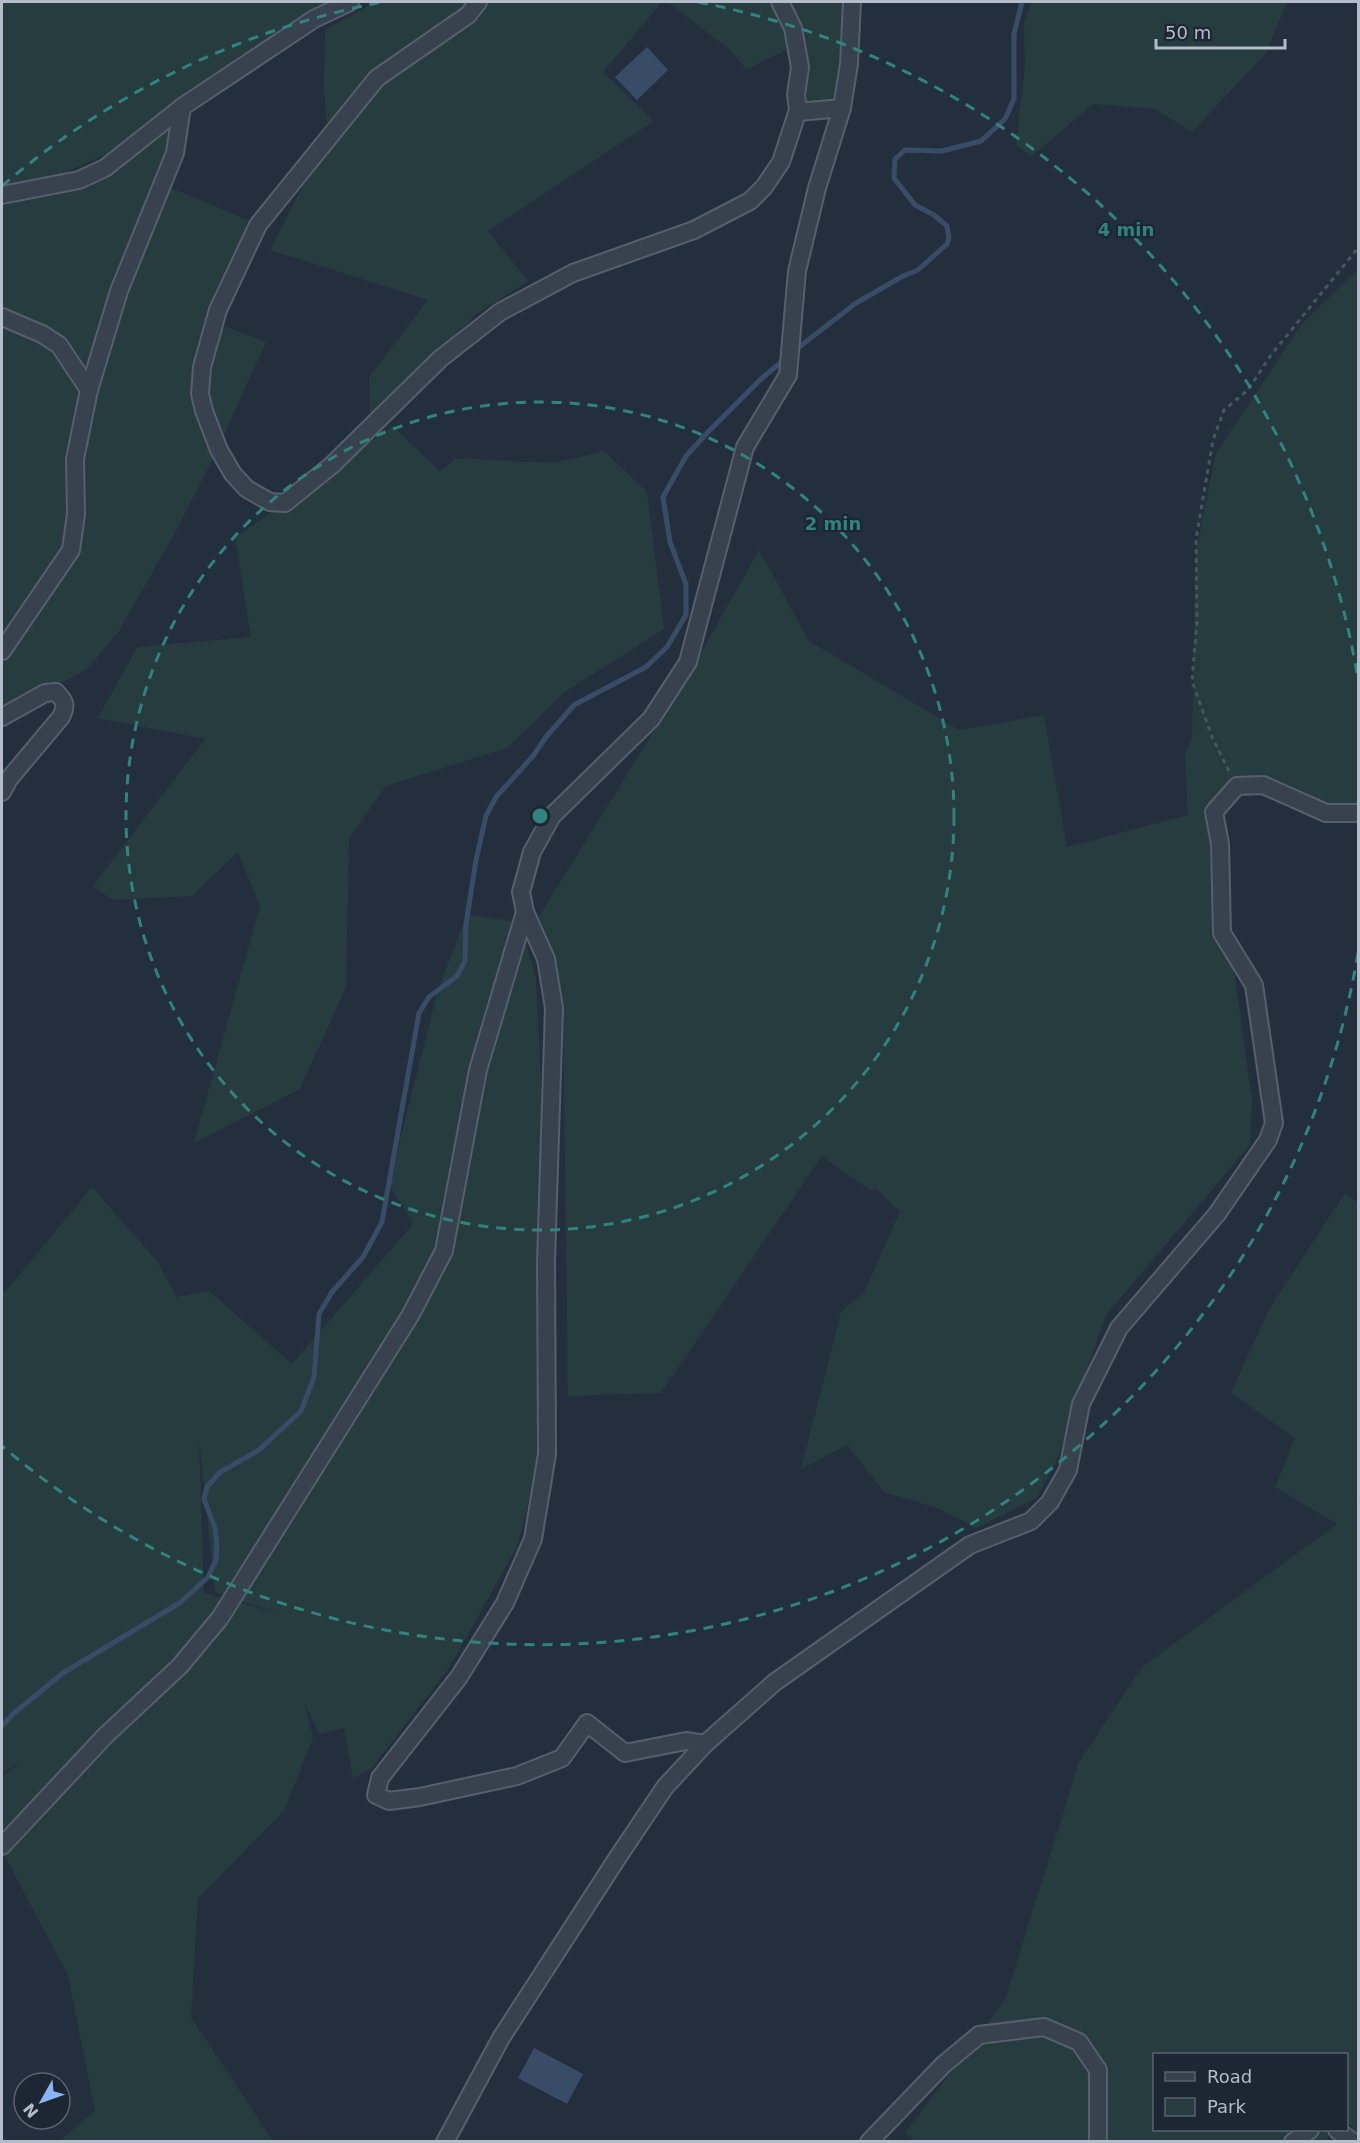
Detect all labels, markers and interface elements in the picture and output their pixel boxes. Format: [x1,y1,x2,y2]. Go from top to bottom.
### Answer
scale bar [1156,12,1285,50]
text: 50 m [1165,22,1211,43]
text: 4 min [1098,219,1154,240]
text: 2 min [805,513,861,534]
centre of rings [530,806,550,826]
legend [1153,2053,1348,2131]
text: Road [1207,2066,1252,2087]
north arrow [12,2071,72,2131]
text: Park [1207,2096,1246,2117]
text: N [19,2099,42,2122]

